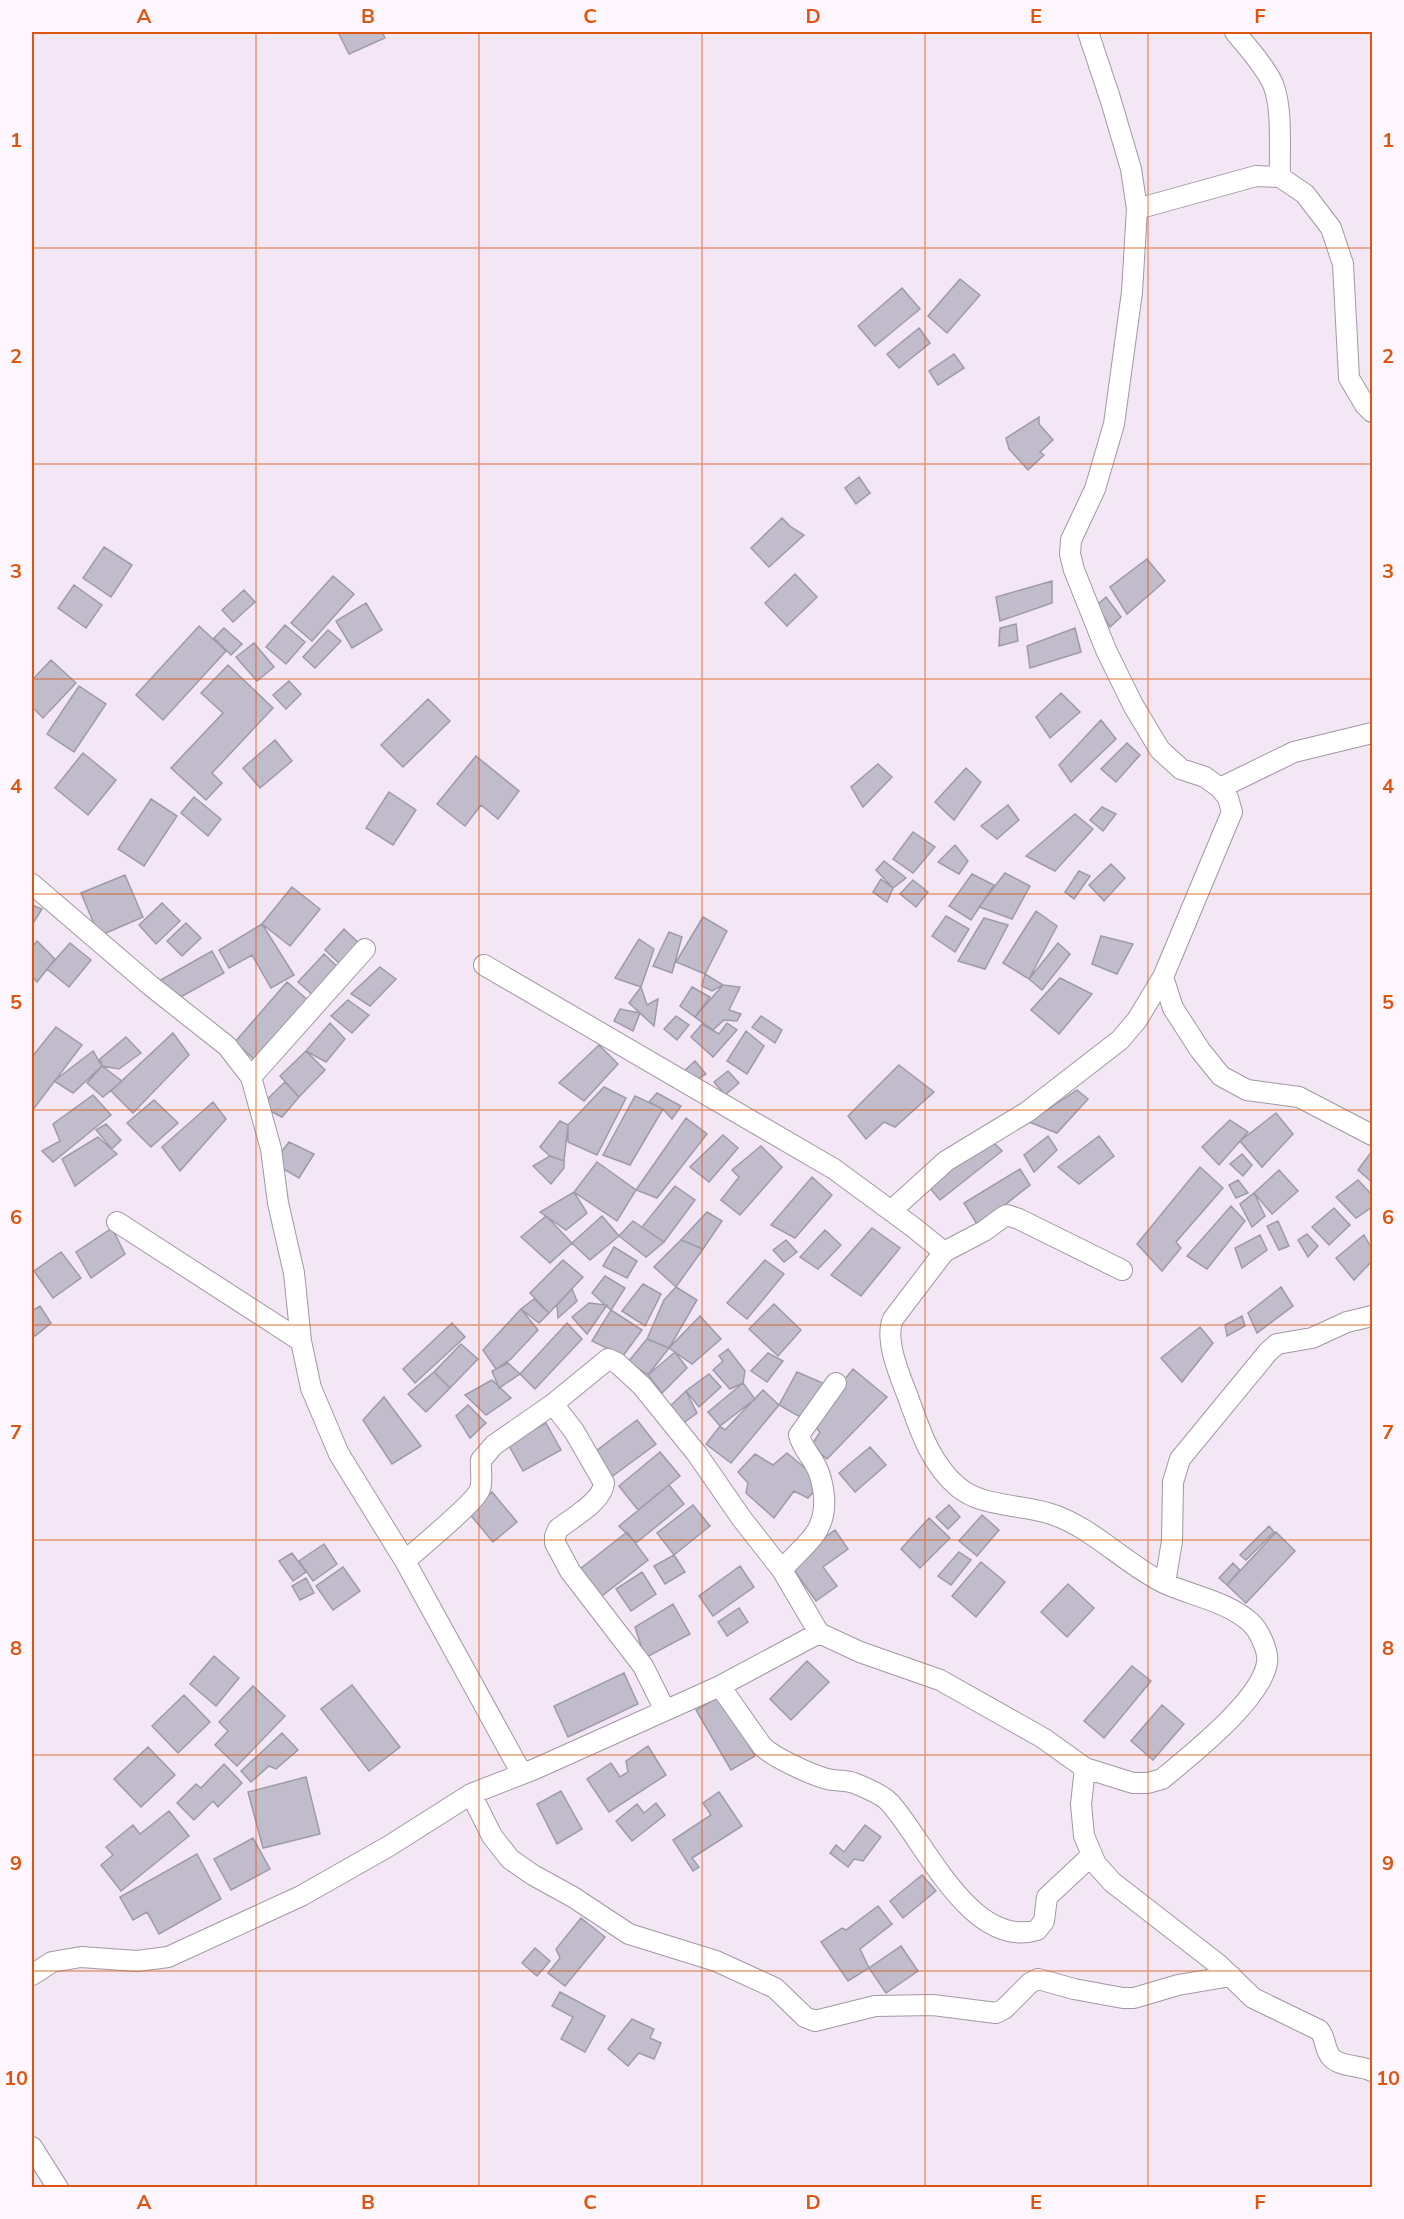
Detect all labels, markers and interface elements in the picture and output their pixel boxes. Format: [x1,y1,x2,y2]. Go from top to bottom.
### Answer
text: A [137,3,152,28]
text: B [361,3,375,28]
text: C [583,3,597,28]
text: D [805,3,821,28]
text: E [1030,3,1042,28]
text: F [1254,3,1266,28]
text: 1 [10,127,22,152]
text: 1 [1382,127,1394,152]
text: 2 [10,343,22,368]
text: 2 [1382,343,1394,368]
text: 3 [10,558,22,583]
text: 3 [1382,558,1394,583]
text: 4 [10,773,22,798]
text: 4 [1382,773,1394,798]
text: 5 [10,989,22,1014]
text: 5 [1382,989,1394,1014]
text: 6 [10,1204,22,1229]
text: 6 [1382,1204,1394,1229]
text: 7 [10,1419,22,1444]
text: 7 [1382,1419,1394,1444]
text: 8 [10,1635,22,1660]
text: 8 [1382,1635,1394,1660]
text: 9 [10,1850,22,1875]
text: 9 [1382,1850,1394,1875]
text: 10 [4,2065,28,2090]
text: 10 [1376,2065,1400,2090]
text: A [137,2189,152,2214]
text: B [361,2189,375,2214]
text: C [583,2189,597,2214]
text: D [805,2189,821,2214]
text: E [1030,2189,1042,2214]
text: F [1254,2189,1266,2214]

